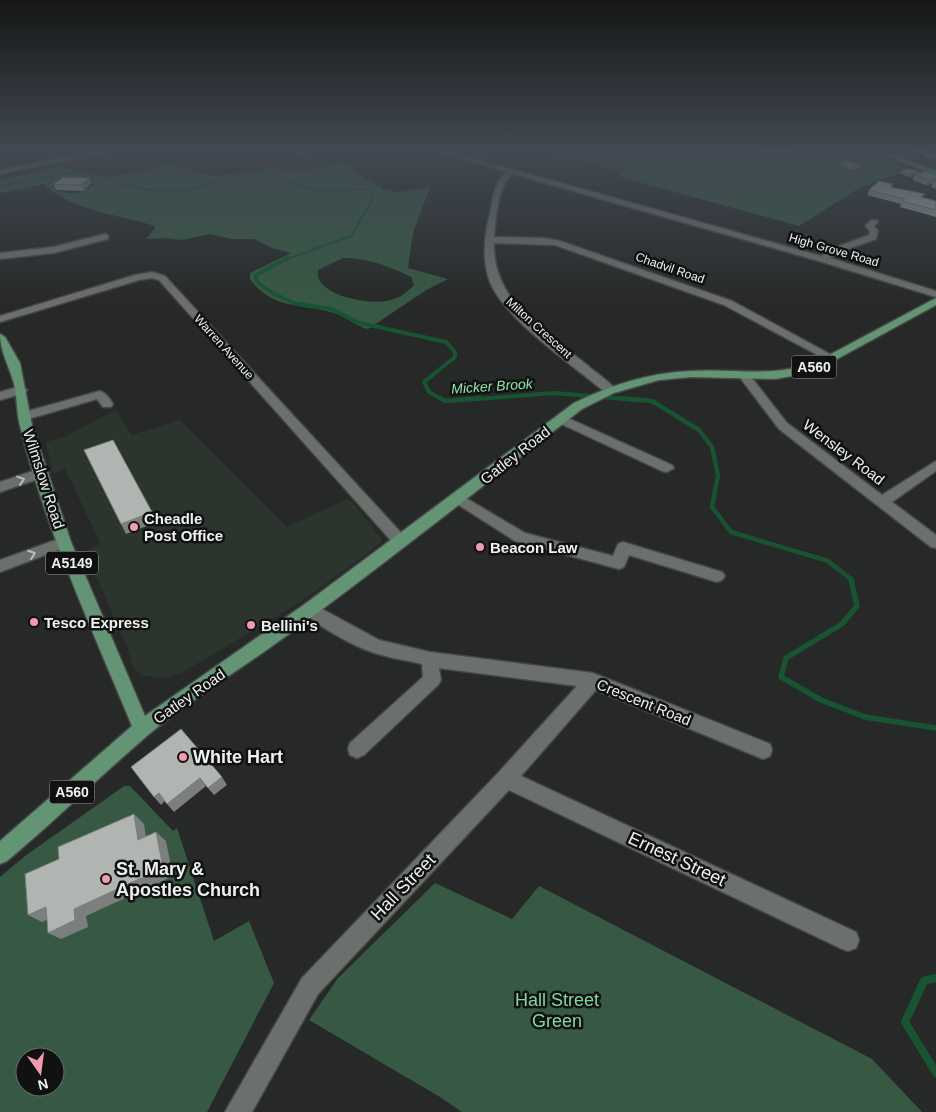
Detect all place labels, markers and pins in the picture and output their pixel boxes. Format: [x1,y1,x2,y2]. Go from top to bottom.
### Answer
place label: Cheadle Post Office [144,510,223,544]
marker: Cheadle Post Office [128,521,140,533]
place label: Beacon Law [490,539,578,556]
marker: Beacon Law [474,541,486,553]
place label: Tesco Express [44,614,149,631]
marker: Tesco Express [28,616,40,628]
place label: Bellini's [261,617,318,634]
marker: Bellini's [245,619,257,631]
place label: White Hart [193,747,283,767]
marker: White Hart [177,751,189,763]
place label: St. Mary & Apostles Church [116,859,260,900]
marker: St. Mary & Apostles Church [100,873,112,885]

